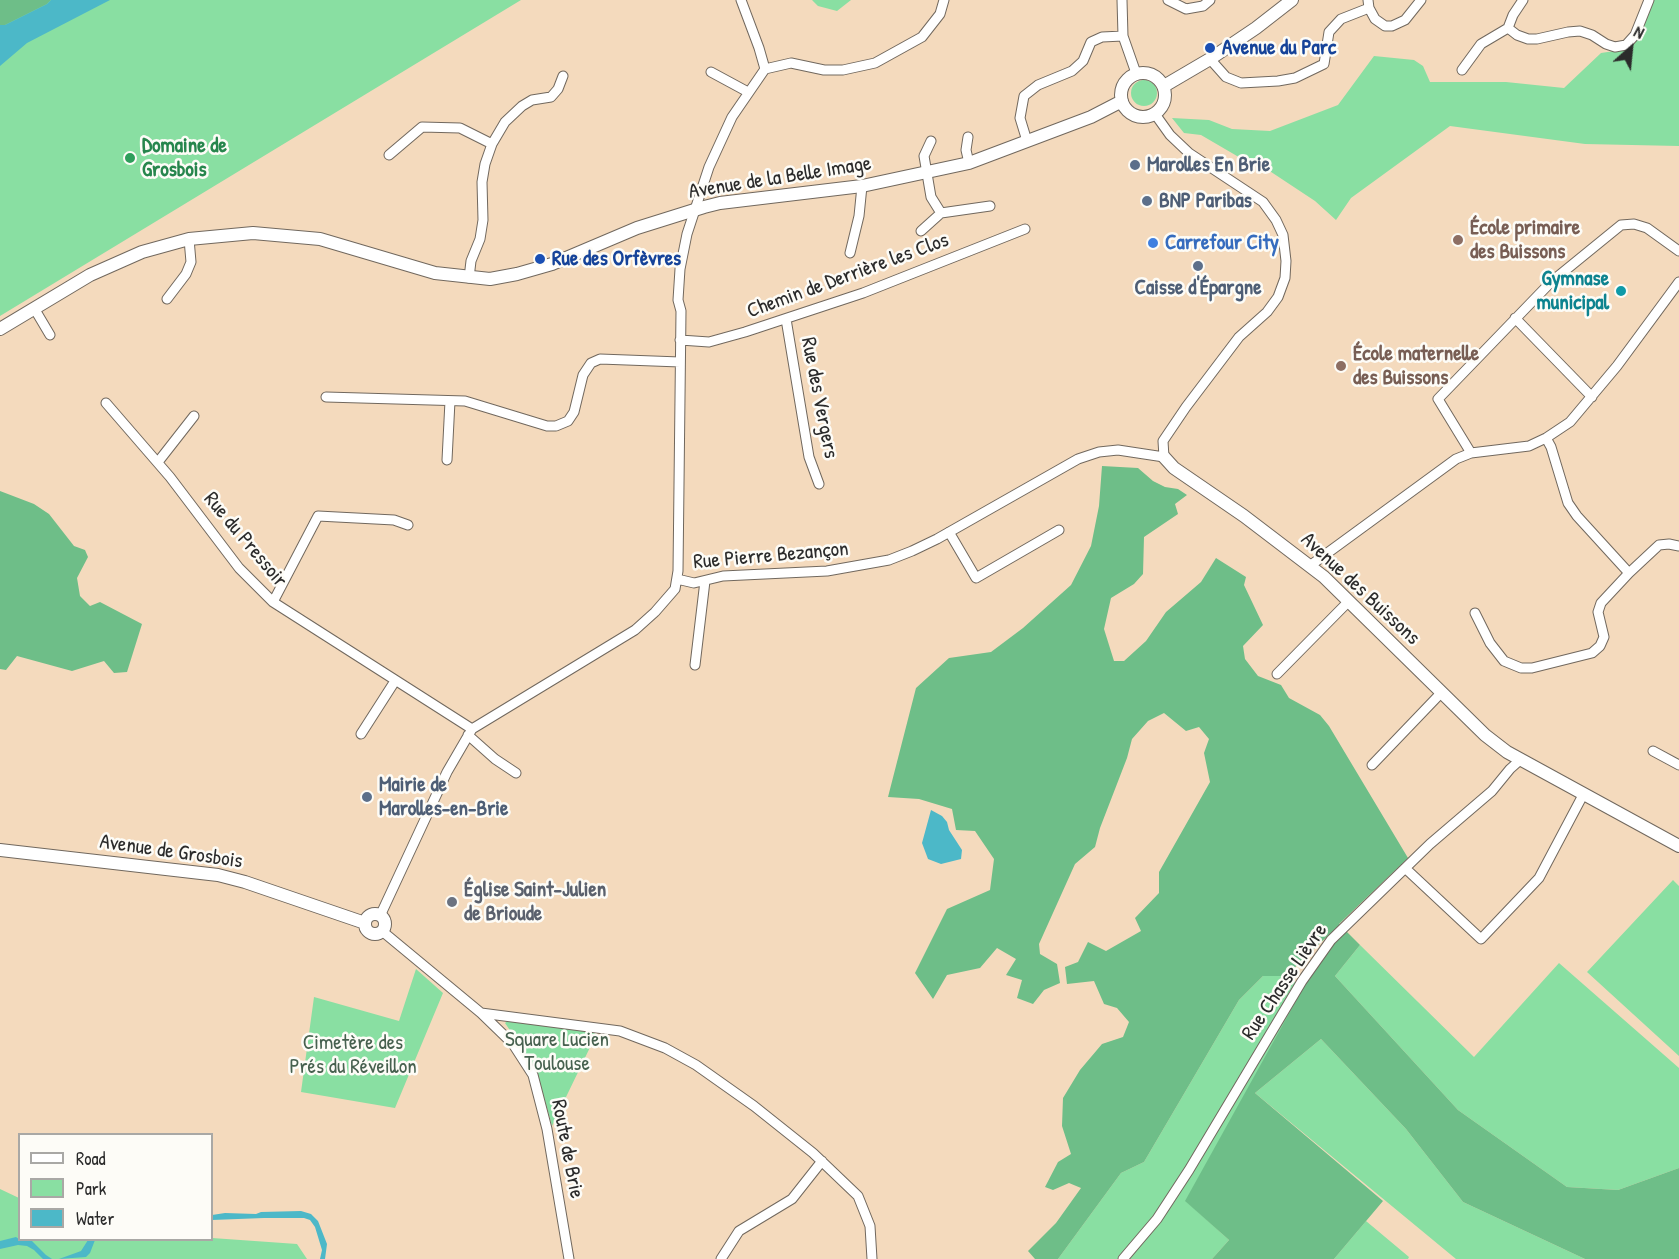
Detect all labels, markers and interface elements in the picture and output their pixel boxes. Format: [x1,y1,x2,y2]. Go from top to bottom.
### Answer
north arrow [1601,18,1661,78]
text: N [1630,20,1648,44]
place label: Avenue du Parc [1222,35,1336,61]
marker: Avenue du Parc [1203,41,1217,55]
place label: Domaine de Grosbois [142,133,227,183]
marker: Domaine de Grosbois [123,151,137,165]
street label: Avenue de la Belle Image [687,151,873,205]
place label: Marolles En Brie [1147,152,1270,178]
marker: Marolles En Brie [1128,158,1142,172]
place label: BNP Paribas [1159,188,1252,214]
marker: BNP Paribas [1140,194,1154,208]
place label: École primaire des Buissons [1470,215,1580,265]
street label: Chemin de Derrière les Clos [744,228,952,324]
place label: Carrefour City [1165,230,1279,256]
marker: École primaire des Buissons [1451,233,1465,247]
marker: Carrefour City [1146,236,1160,250]
place label: Rue des Orfèvres [552,246,681,272]
marker: Rue des Orfèvres [533,252,547,266]
marker: Caisse d'Épargne [1191,259,1205,273]
place label: Gymnase municipal [1536,266,1609,316]
place label: Caisse d'Épargne [1134,275,1262,301]
marker: Gymnase municipal [1614,284,1628,298]
street label: Rue des Vergers [795,335,843,461]
place label: École maternelle des Buissons [1353,341,1479,391]
marker: École maternelle des Buissons [1334,359,1348,373]
street label: Rue du Pressoir [198,487,292,593]
street label: Avenue des Buissons [1295,527,1425,651]
street label: Rue Pierre Bezançon [692,537,850,575]
place label: Mairie de Marolles-en-Brie [379,772,508,822]
marker: Mairie de Marolles-en-Brie [360,790,374,804]
street label: Avenue de Grosbois [98,829,244,875]
place label: Église Saint-Julien de Brioude [464,877,606,927]
marker: Église Saint-Julien de Brioude [445,895,459,909]
street label: Rue Chasse Lièvre [1237,919,1333,1045]
park label: Square Lucien Toulouse [505,1027,609,1077]
park label: Cimetère des Prés du Réveillon [289,1030,417,1080]
street label: Route de Brie [545,1098,589,1200]
legend [18,1133,213,1241]
text: Road [76,1146,106,1171]
text: Park [76,1176,106,1201]
text: Water [76,1206,114,1231]

